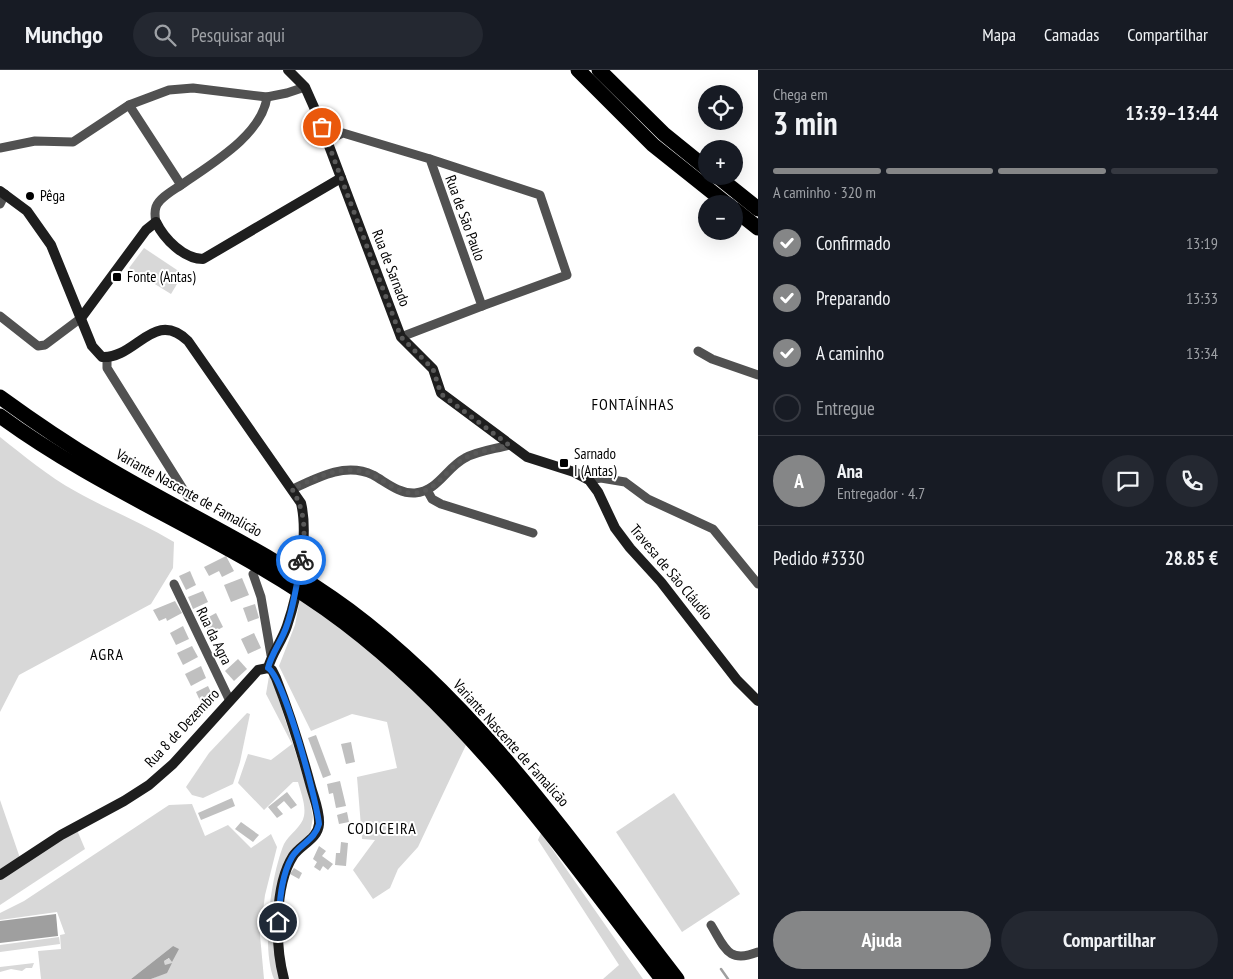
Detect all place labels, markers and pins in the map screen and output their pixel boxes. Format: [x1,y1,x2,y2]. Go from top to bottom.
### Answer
pin [301,106,343,148]
place label: Pêga [40,186,65,205]
marker: Pêga [24,190,36,202]
place label: Fonte (Antas) [127,267,196,286]
marker: Fonte (Antas) [111,271,123,283]
place label: Sarnado I (Antas) [574,444,617,480]
marker: Sarnado I (Antas) [558,457,570,469]
pin [257,901,299,943]

